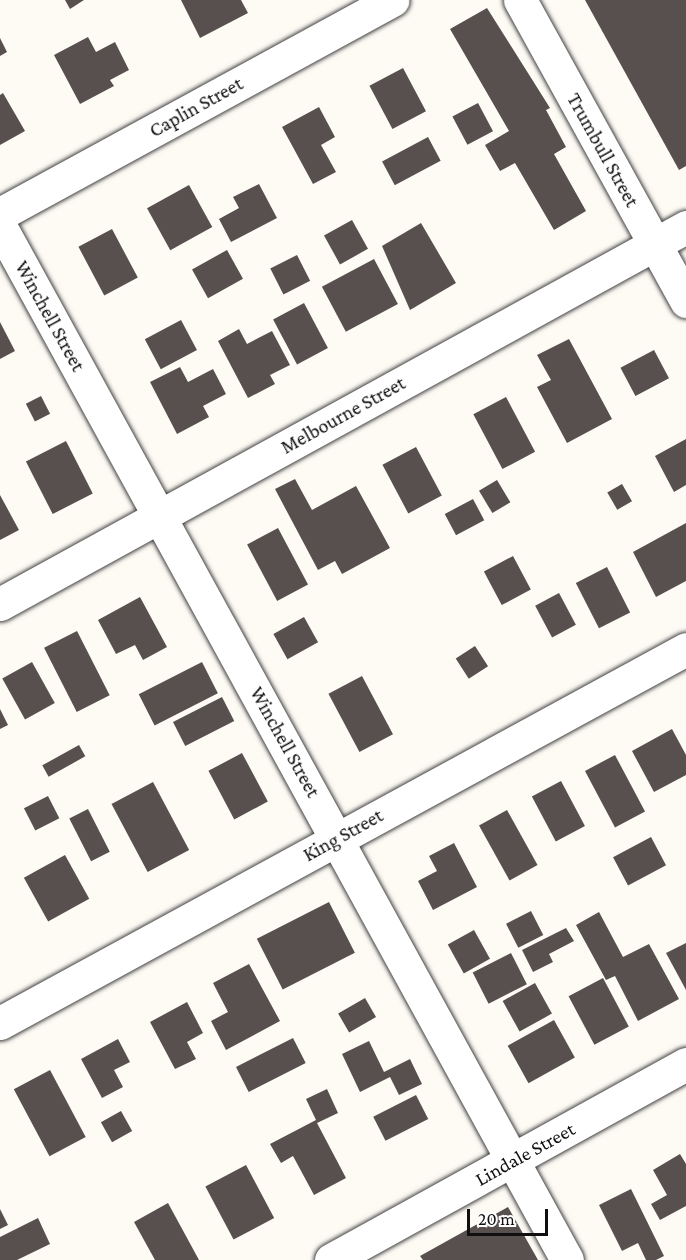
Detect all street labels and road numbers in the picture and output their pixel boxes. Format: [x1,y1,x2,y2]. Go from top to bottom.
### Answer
street label: Caplin Street [145,71,247,143]
street label: Trumbull Street [562,89,644,211]
street label: Winchell Street [10,256,90,376]
street label: Melbourne Street [277,371,409,459]
street label: Winchell Street [245,682,325,802]
street label: King Street [299,803,387,867]
street label: Lindale Street [471,1117,579,1191]

